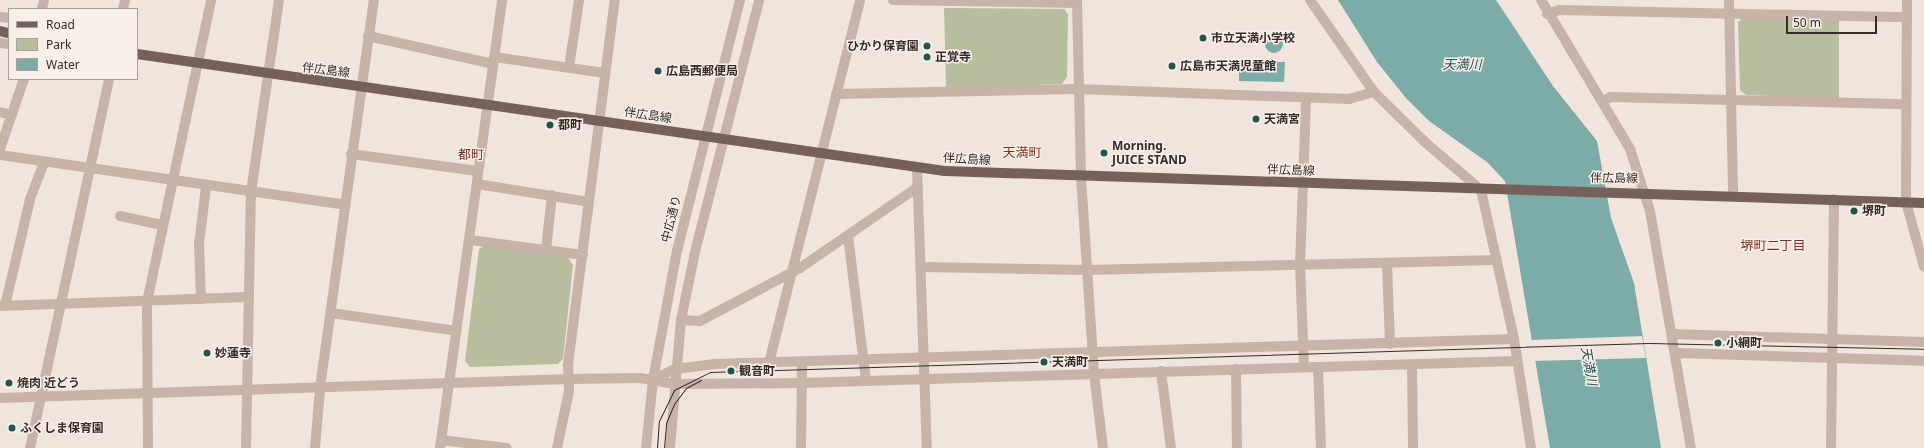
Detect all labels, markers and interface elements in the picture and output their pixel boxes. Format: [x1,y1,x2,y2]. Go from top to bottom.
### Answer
legend [8,8,138,80]
scale bar [1788,8,1879,34]
text: 50 m [1793,14,1821,31]
text: Road [46,16,75,33]
place label: 市立天満小学校 [1211,31,1295,45]
marker: 市立天満小学校 [1198,33,1208,43]
text: Park [46,36,71,53]
place label: ひかり保育園 [847,39,919,53]
marker: ひかり保育園 [922,41,932,51]
place label: 正覚寺 [935,50,971,64]
marker: 正覚寺 [922,52,932,62]
text: Water [46,56,80,73]
water label: 天満川 [1443,56,1481,72]
place label: 広島市天満児童館 [1180,59,1276,73]
street label: 伴広島線 [301,60,351,80]
marker: 広島市天満児童館 [1167,61,1177,71]
place label: 広島西郵便局 [666,64,738,78]
marker: 広島西郵便局 [653,66,663,76]
street label: 伴広島線 [623,105,673,125]
place label: 天満宮 [1264,112,1300,126]
marker: 天満宮 [1251,114,1261,124]
place label: 都町 [558,118,582,132]
marker: 都町 [545,120,555,130]
place label: Morning. JUICE STAND [1112,139,1187,167]
district label: 天満町 [1003,144,1041,160]
district label: 都町 [458,146,484,162]
marker: Morning. JUICE STAND [1099,148,1109,158]
street label: 伴広島線 [943,151,991,167]
street label: 伴広島線 [1267,162,1315,178]
street label: 伴広島線 [1590,170,1638,186]
street label: 中広通り [658,194,684,244]
place label: 堺町 [1862,204,1886,218]
marker: 堺町 [1849,206,1859,216]
district label: 堺町二丁目 [1741,237,1805,253]
place label: 小網町 [1726,336,1762,350]
marker: 小網町 [1713,338,1723,348]
water label: 天満川 [1578,345,1600,387]
place label: 妙蓮寺 [215,346,251,360]
marker: 妙蓮寺 [202,348,212,358]
place label: 天満町 [1052,355,1088,369]
marker: 天満町 [1039,357,1049,367]
place label: 観音町 [739,364,775,378]
marker: 観音町 [726,366,736,376]
place label: 焼肉 近どう [17,376,80,390]
marker: 焼肉 近どう [4,378,14,388]
place label: ふくしま保育園 [20,421,104,435]
marker: ふくしま保育園 [7,423,17,433]

